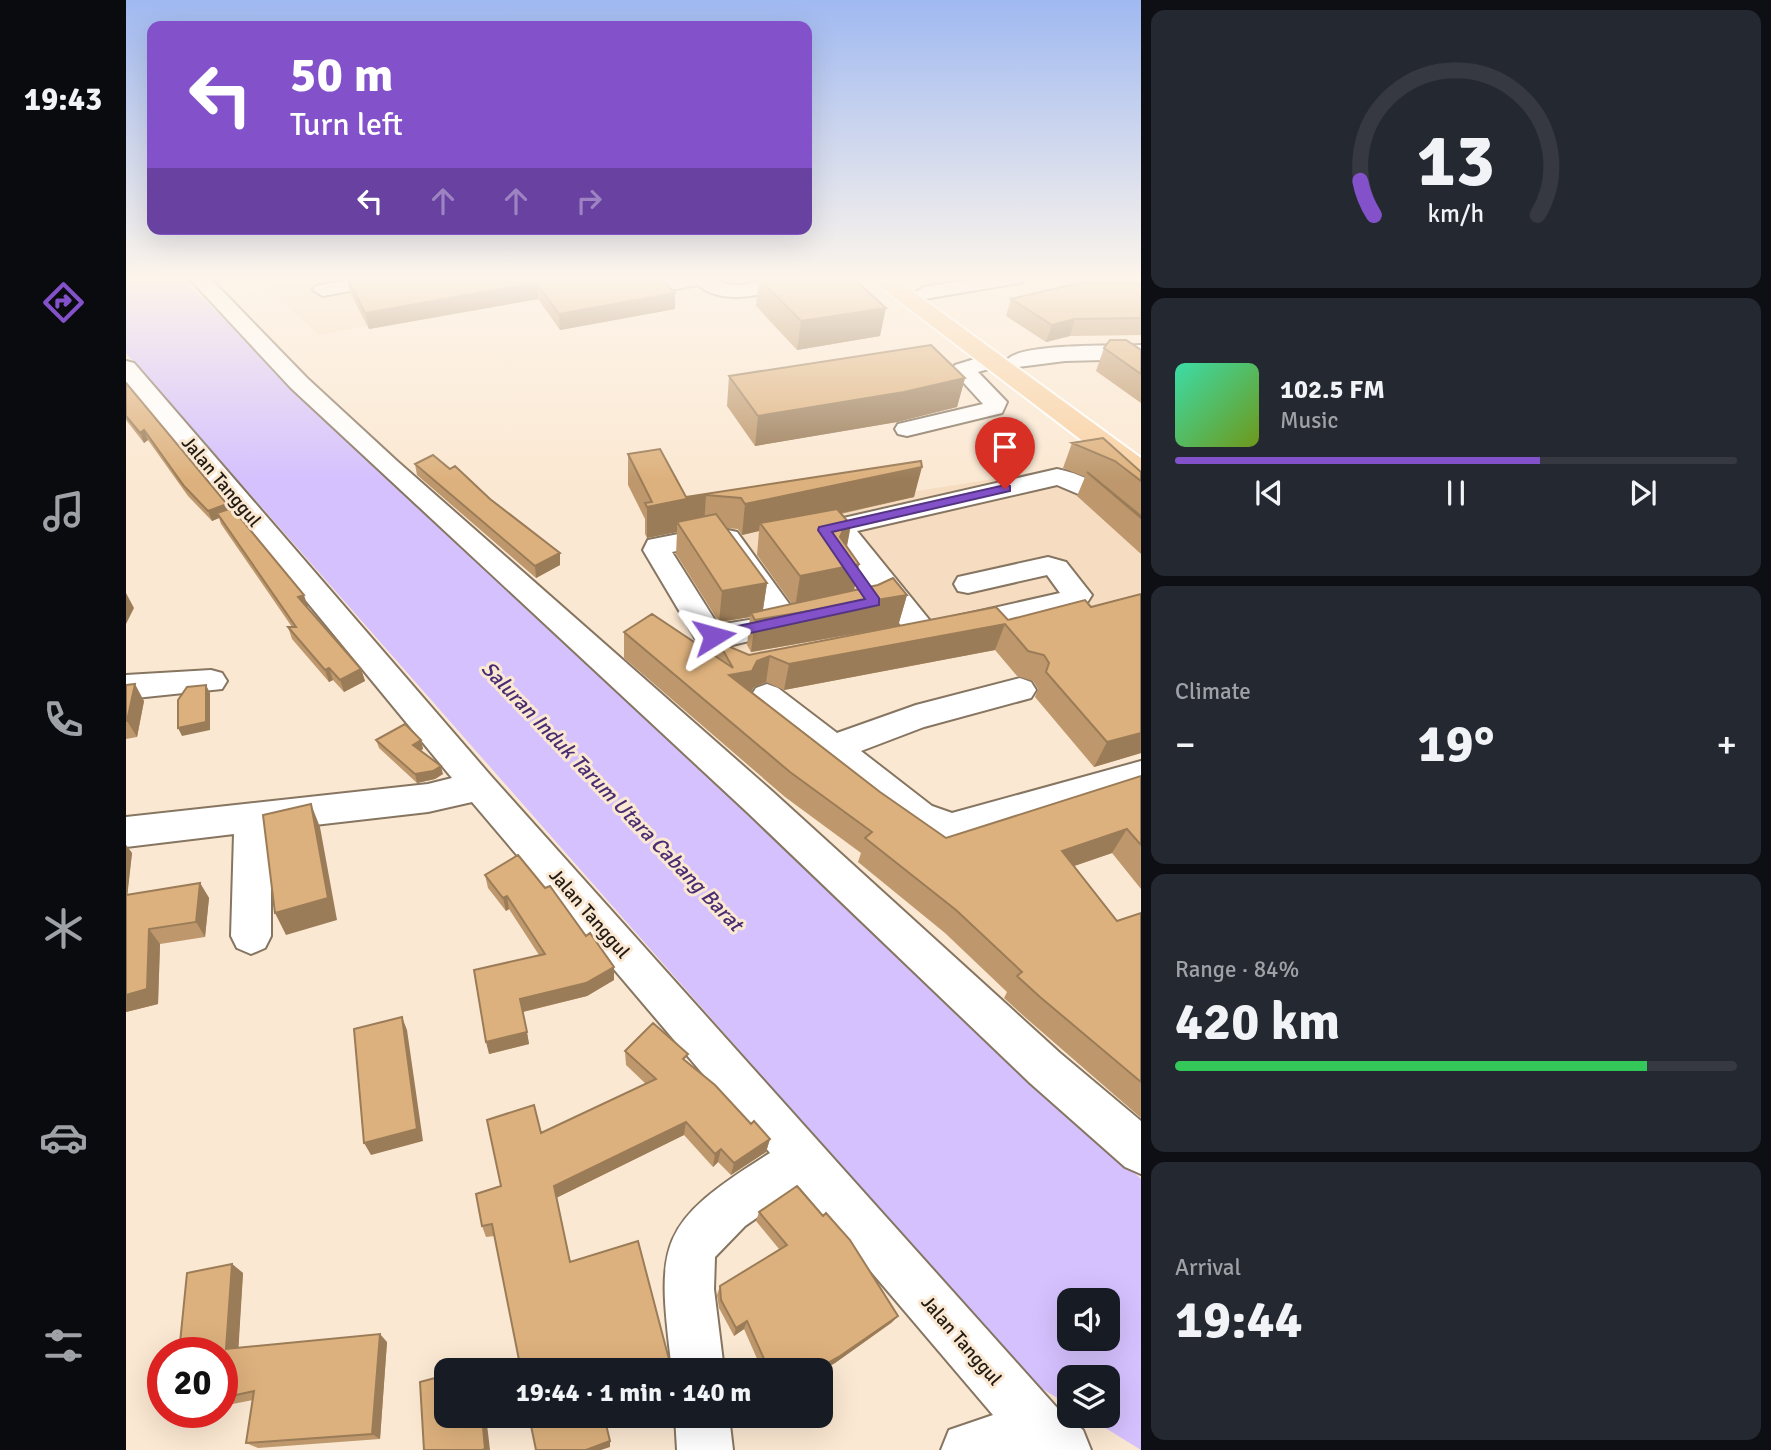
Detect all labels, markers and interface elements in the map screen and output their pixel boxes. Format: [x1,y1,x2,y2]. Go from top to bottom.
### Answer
text: 50 m [290,45,393,105]
icon: left [175,49,266,140]
text: 19:43 [24,80,102,119]
text: Turn left [290,105,403,144]
text: 13 [1417,117,1495,206]
icon: left [351,182,389,220]
icon: ahead [424,182,462,220]
icon: ahead [497,182,535,220]
icon: right [570,182,608,220]
text: km/h [1428,198,1484,229]
icon: directions [39,278,88,327]
text: 102.5 FM [1280,374,1385,406]
text: Music [1280,406,1338,435]
pin [975,417,1035,489]
icon: arrive [986,428,1024,466]
street label: Jalan Tanggul [176,431,266,532]
icon: previous [1250,474,1288,512]
icon: pause [1437,474,1475,512]
icon: next [1624,474,1662,512]
icon: music [39,487,88,536]
position arrow [677,599,751,673]
water label: Saluran Induk Tarum Utara Cabang Barat [476,656,750,938]
text: Climate [1175,677,1251,706]
icon: phone [39,695,88,744]
text: 19° [1418,712,1494,776]
text: − [1175,721,1196,768]
text: + [1716,721,1737,768]
street label: Jalan Tanggul [544,864,635,964]
icon: climate [39,904,88,953]
text: Range · 84% [1175,955,1299,984]
text: 420 km [1175,990,1340,1054]
icon: car [39,1113,88,1162]
text: Arrival [1175,1253,1241,1282]
map controls [1057,1288,1120,1428]
button: sound [1057,1288,1120,1351]
text: 19:44 [1175,1288,1303,1352]
street label: Jalan Tanggul [916,1291,1007,1391]
icon: filters [39,1321,88,1370]
speed limit sign: 20 [147,1337,238,1428]
button: layers [1057,1365,1120,1428]
text: 19:44 · 1 min · 140 m [516,1377,751,1409]

